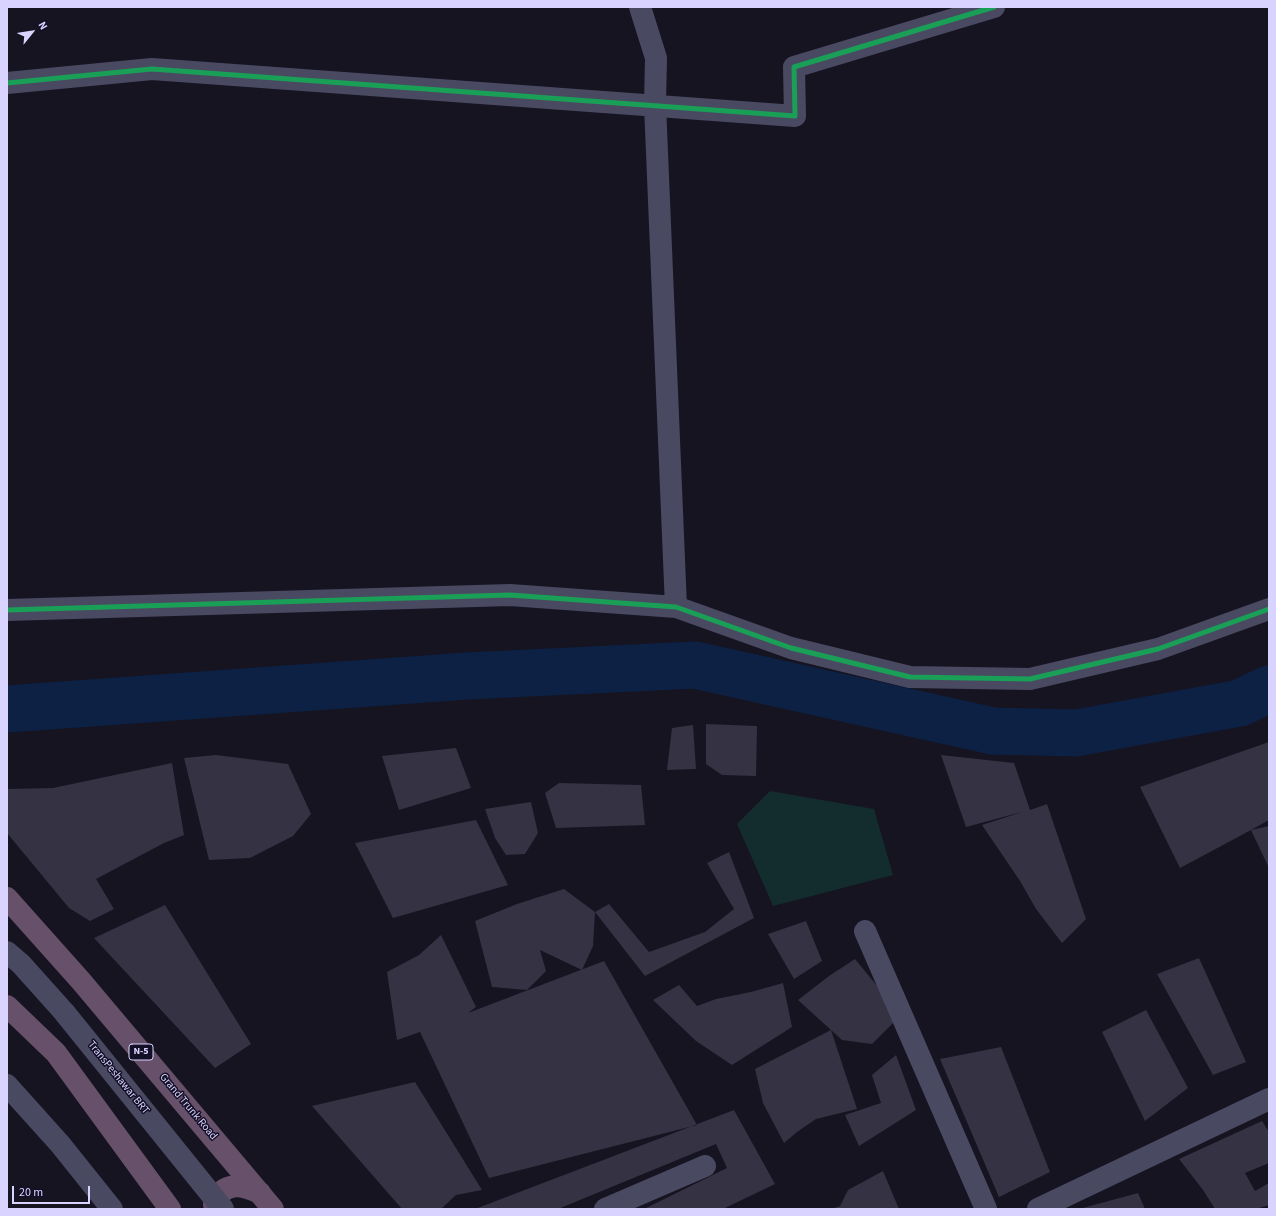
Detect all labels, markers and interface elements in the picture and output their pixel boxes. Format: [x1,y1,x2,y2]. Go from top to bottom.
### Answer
north arrow [12,12,52,52]
text: N [34,19,51,33]
street label: TransPeshawar BRT [84,1039,152,1117]
road number: N-5 [129,1044,153,1060]
street label: Grand Trunk Road [156,1071,220,1143]
scale bar [14,1178,92,1204]
text: 20 m [19,1184,43,1201]

